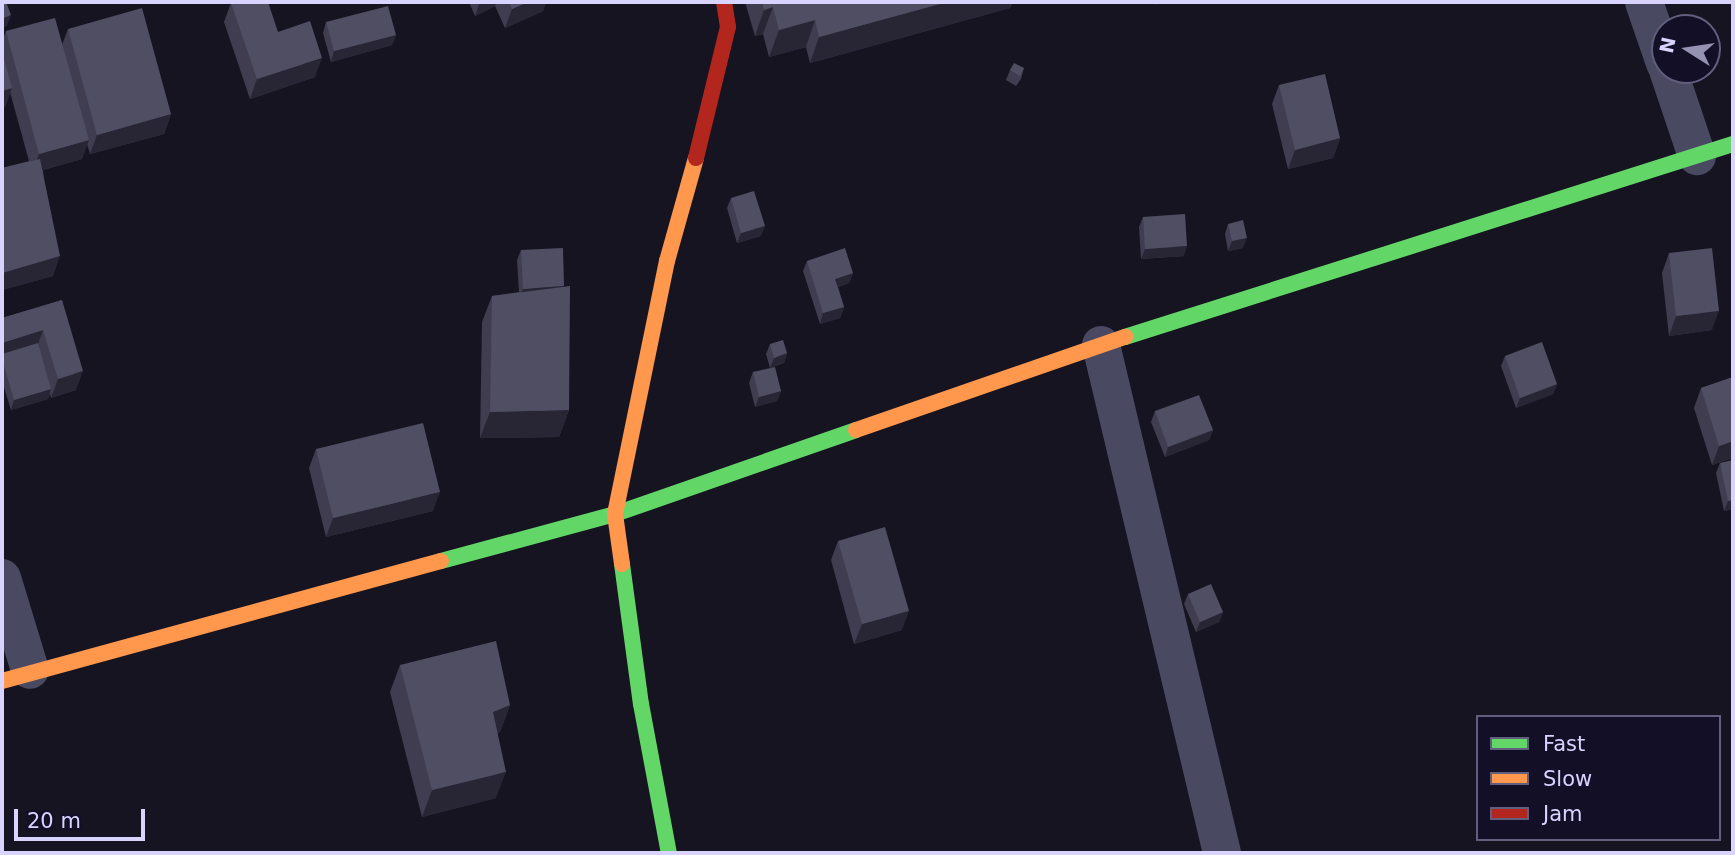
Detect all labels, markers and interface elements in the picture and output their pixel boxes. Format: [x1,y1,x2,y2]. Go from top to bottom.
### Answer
north arrow [1651,14,1721,84]
text: N [1655,35,1680,55]
legend [1476,715,1721,841]
text: Fast [1543,732,1585,756]
text: Slow [1543,767,1592,791]
scale bar [18,796,149,840]
text: Jam [1543,802,1583,826]
text: 20 m [27,809,81,833]

